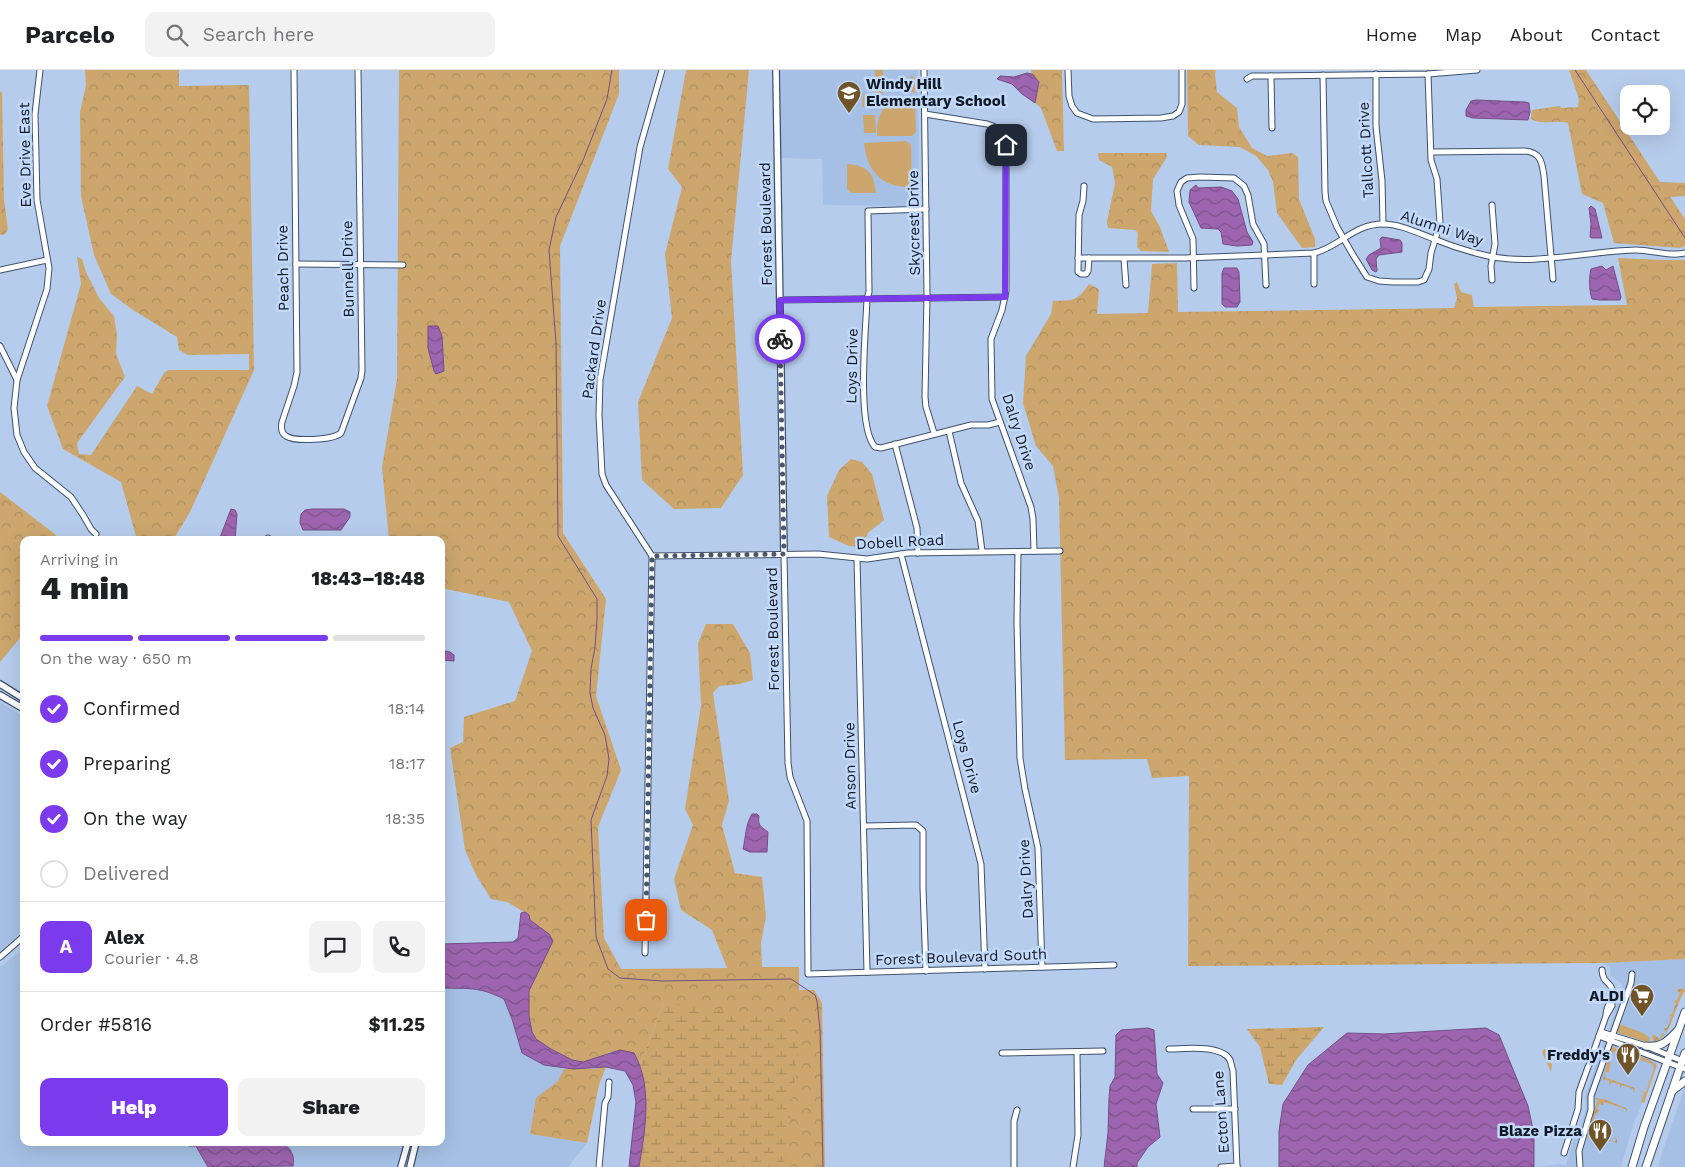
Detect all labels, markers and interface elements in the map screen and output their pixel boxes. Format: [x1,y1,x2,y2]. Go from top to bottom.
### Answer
search box [145,12,495,57]
text: Parcelo [25,21,115,49]
icon: search [163,21,191,49]
text: Search here [203,23,314,46]
text: Home [1366,24,1417,45]
text: Map [1445,24,1482,45]
text: About [1510,24,1562,45]
text: Contact [1590,24,1660,45]
place label: Windy Hill Elementary School [866,75,1006,110]
school or university icon: Windy Hill Elementary School [836,80,862,114]
map controls [1620,85,1670,135]
button: locate [1620,85,1670,135]
street label: Eve Drive East [15,101,35,208]
street label: Tallcott Drive [1354,101,1378,199]
pin [985,124,1027,166]
icon: home [992,131,1020,159]
street label: Forest Boulevard [756,162,776,286]
street label: Skycrest Drive [904,170,924,276]
street label: Alumni Way [1398,206,1486,250]
street label: Bunnell Drive [338,220,358,318]
street label: Peach Drive [273,225,293,311]
street label: Packard Drive [578,298,610,400]
courier [755,314,805,364]
icon: bike [766,325,794,353]
street label: Loys Drive [842,328,862,404]
street label: Dalry Drive [998,391,1040,473]
street label: Dobell Road [855,531,945,553]
text: Arriving in [40,550,118,569]
text: 18:43–18:48 [312,567,425,590]
street label: Forest Boulevard [763,567,783,691]
text: 4 min [40,569,129,607]
text: On the way · 650 m [40,649,192,668]
icon: check [40,695,68,723]
text: Confirmed [83,697,180,720]
text: 18:14 [388,699,425,718]
street label: Loys Drive [949,718,985,796]
street label: Anson Drive [840,722,860,810]
icon: check [40,750,68,778]
text: Preparing [83,752,170,775]
text: 18:17 [389,754,425,773]
icon: check [40,805,68,833]
text: On the way [83,807,187,830]
text: 18:35 [386,809,425,828]
street label: Dalry Drive [1015,839,1037,919]
text: Delivered [83,862,170,885]
pin [625,899,667,941]
icon: bag [632,906,660,934]
button: chat [309,921,361,973]
button: phone [373,921,425,973]
text: Alex [104,926,145,949]
text: A [60,935,72,958]
street label: Forest Boulevard South [875,945,1047,969]
text: Courier · 4.8 [104,949,199,968]
supermarket icon: ALDI [1629,983,1655,1017]
place label: ALDI [1589,987,1624,1005]
text: Order #5816 [40,1013,152,1036]
text: $11.25 [369,1013,425,1036]
restaurant icon: Freddy's [1615,1042,1641,1076]
place label: Freddy's [1547,1046,1610,1064]
street label: Ecton Lane [1209,1070,1233,1154]
button: Help [40,1078,228,1136]
button: Share [238,1078,425,1136]
restaurant icon: Blaze Pizza [1587,1118,1613,1152]
place label: Blaze Pizza [1499,1122,1582,1140]

